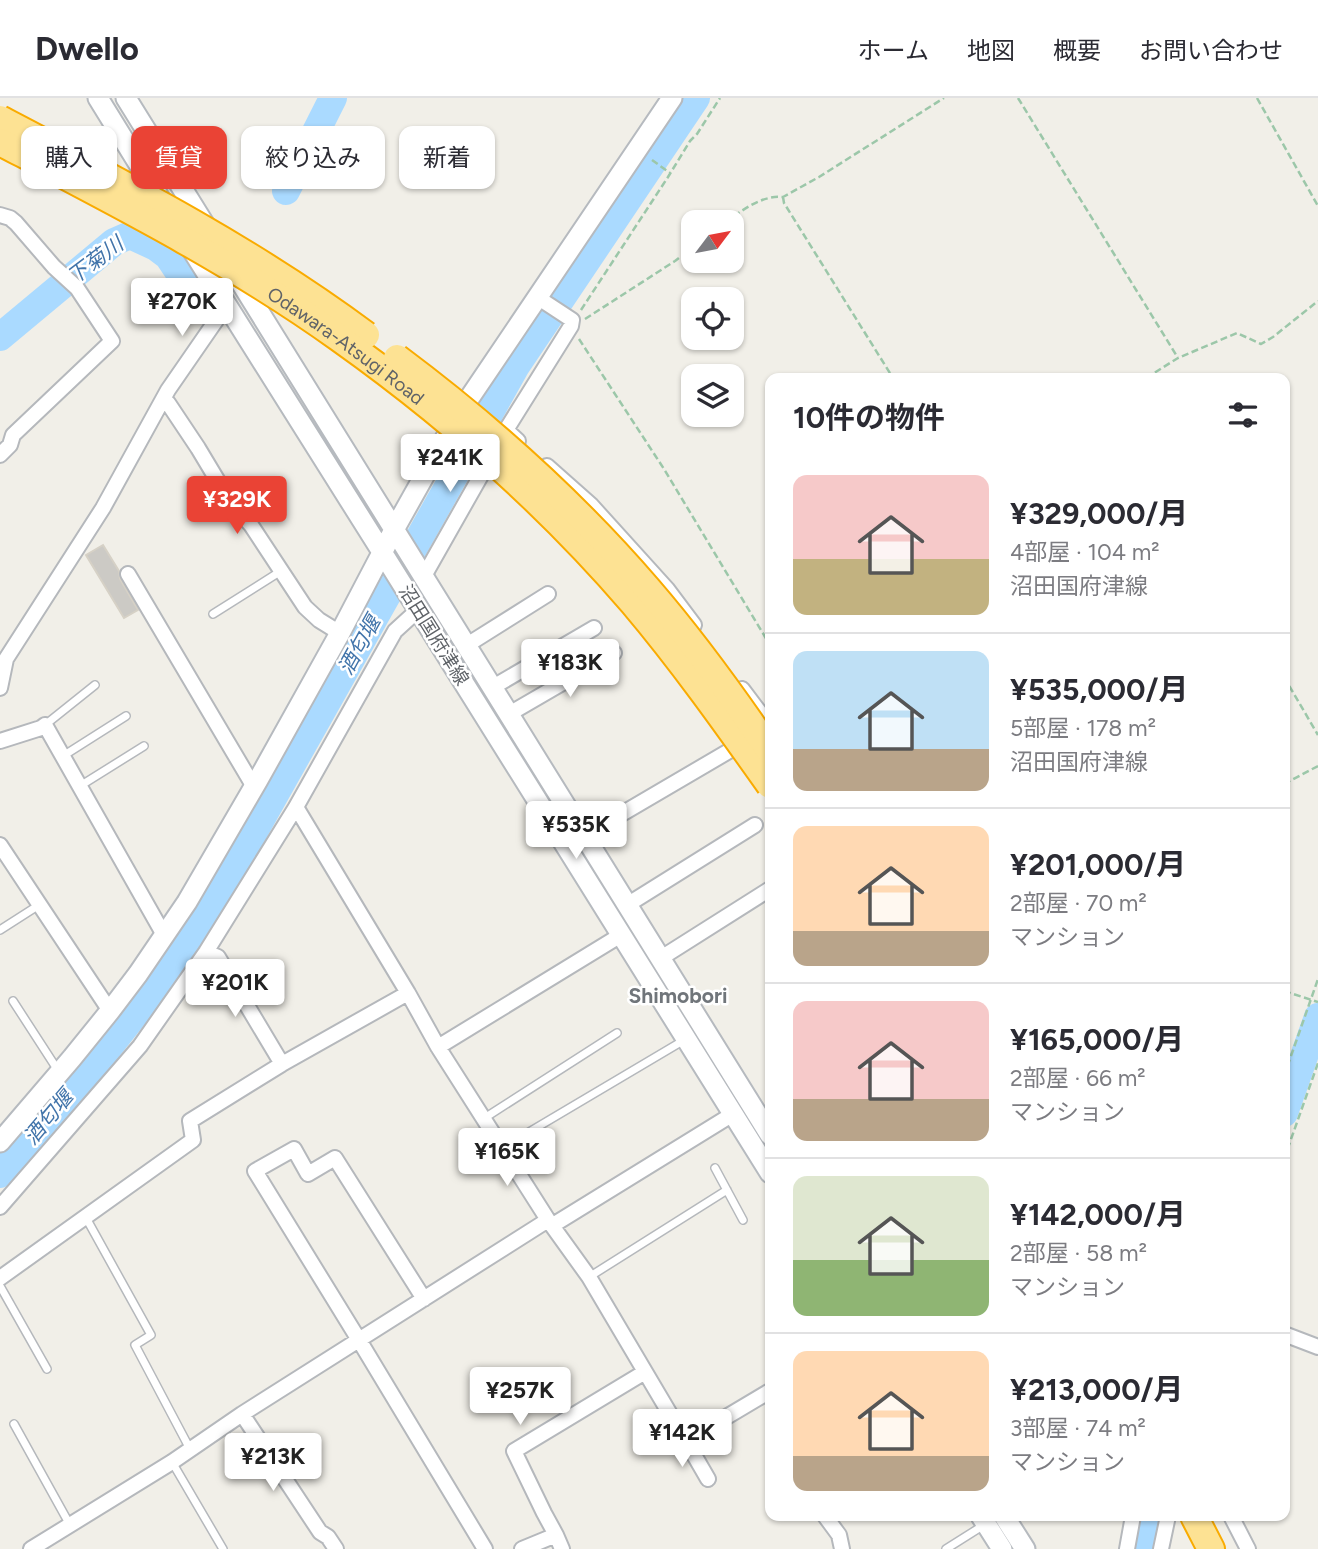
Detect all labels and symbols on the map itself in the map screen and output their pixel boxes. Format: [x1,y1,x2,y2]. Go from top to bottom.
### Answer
north arrow [681,210,744,273]
water label: 下菊川 [62,230,129,289]
pin: ¥270K [133,278,231,338]
street label: Odawara-Atsugi Road [263,282,429,410]
pin: ¥241K [401,434,499,494]
pin: ¥329K [188,476,286,536]
street label: 沼田国府津線 [394,581,474,689]
water label: 酒匂堰 [333,608,387,679]
pin: ¥183K [521,640,619,699]
pin: ¥535K [527,802,625,861]
pin: ¥201K [186,960,284,1019]
district label: Shimobori [629,983,727,1008]
water label: 酒匂堰 [18,1082,80,1149]
pin: ¥165K [458,1128,556,1188]
pin: ¥257K [471,1368,569,1427]
pin: ¥142K [633,1410,731,1469]
pin: ¥213K [224,1434,322,1493]

